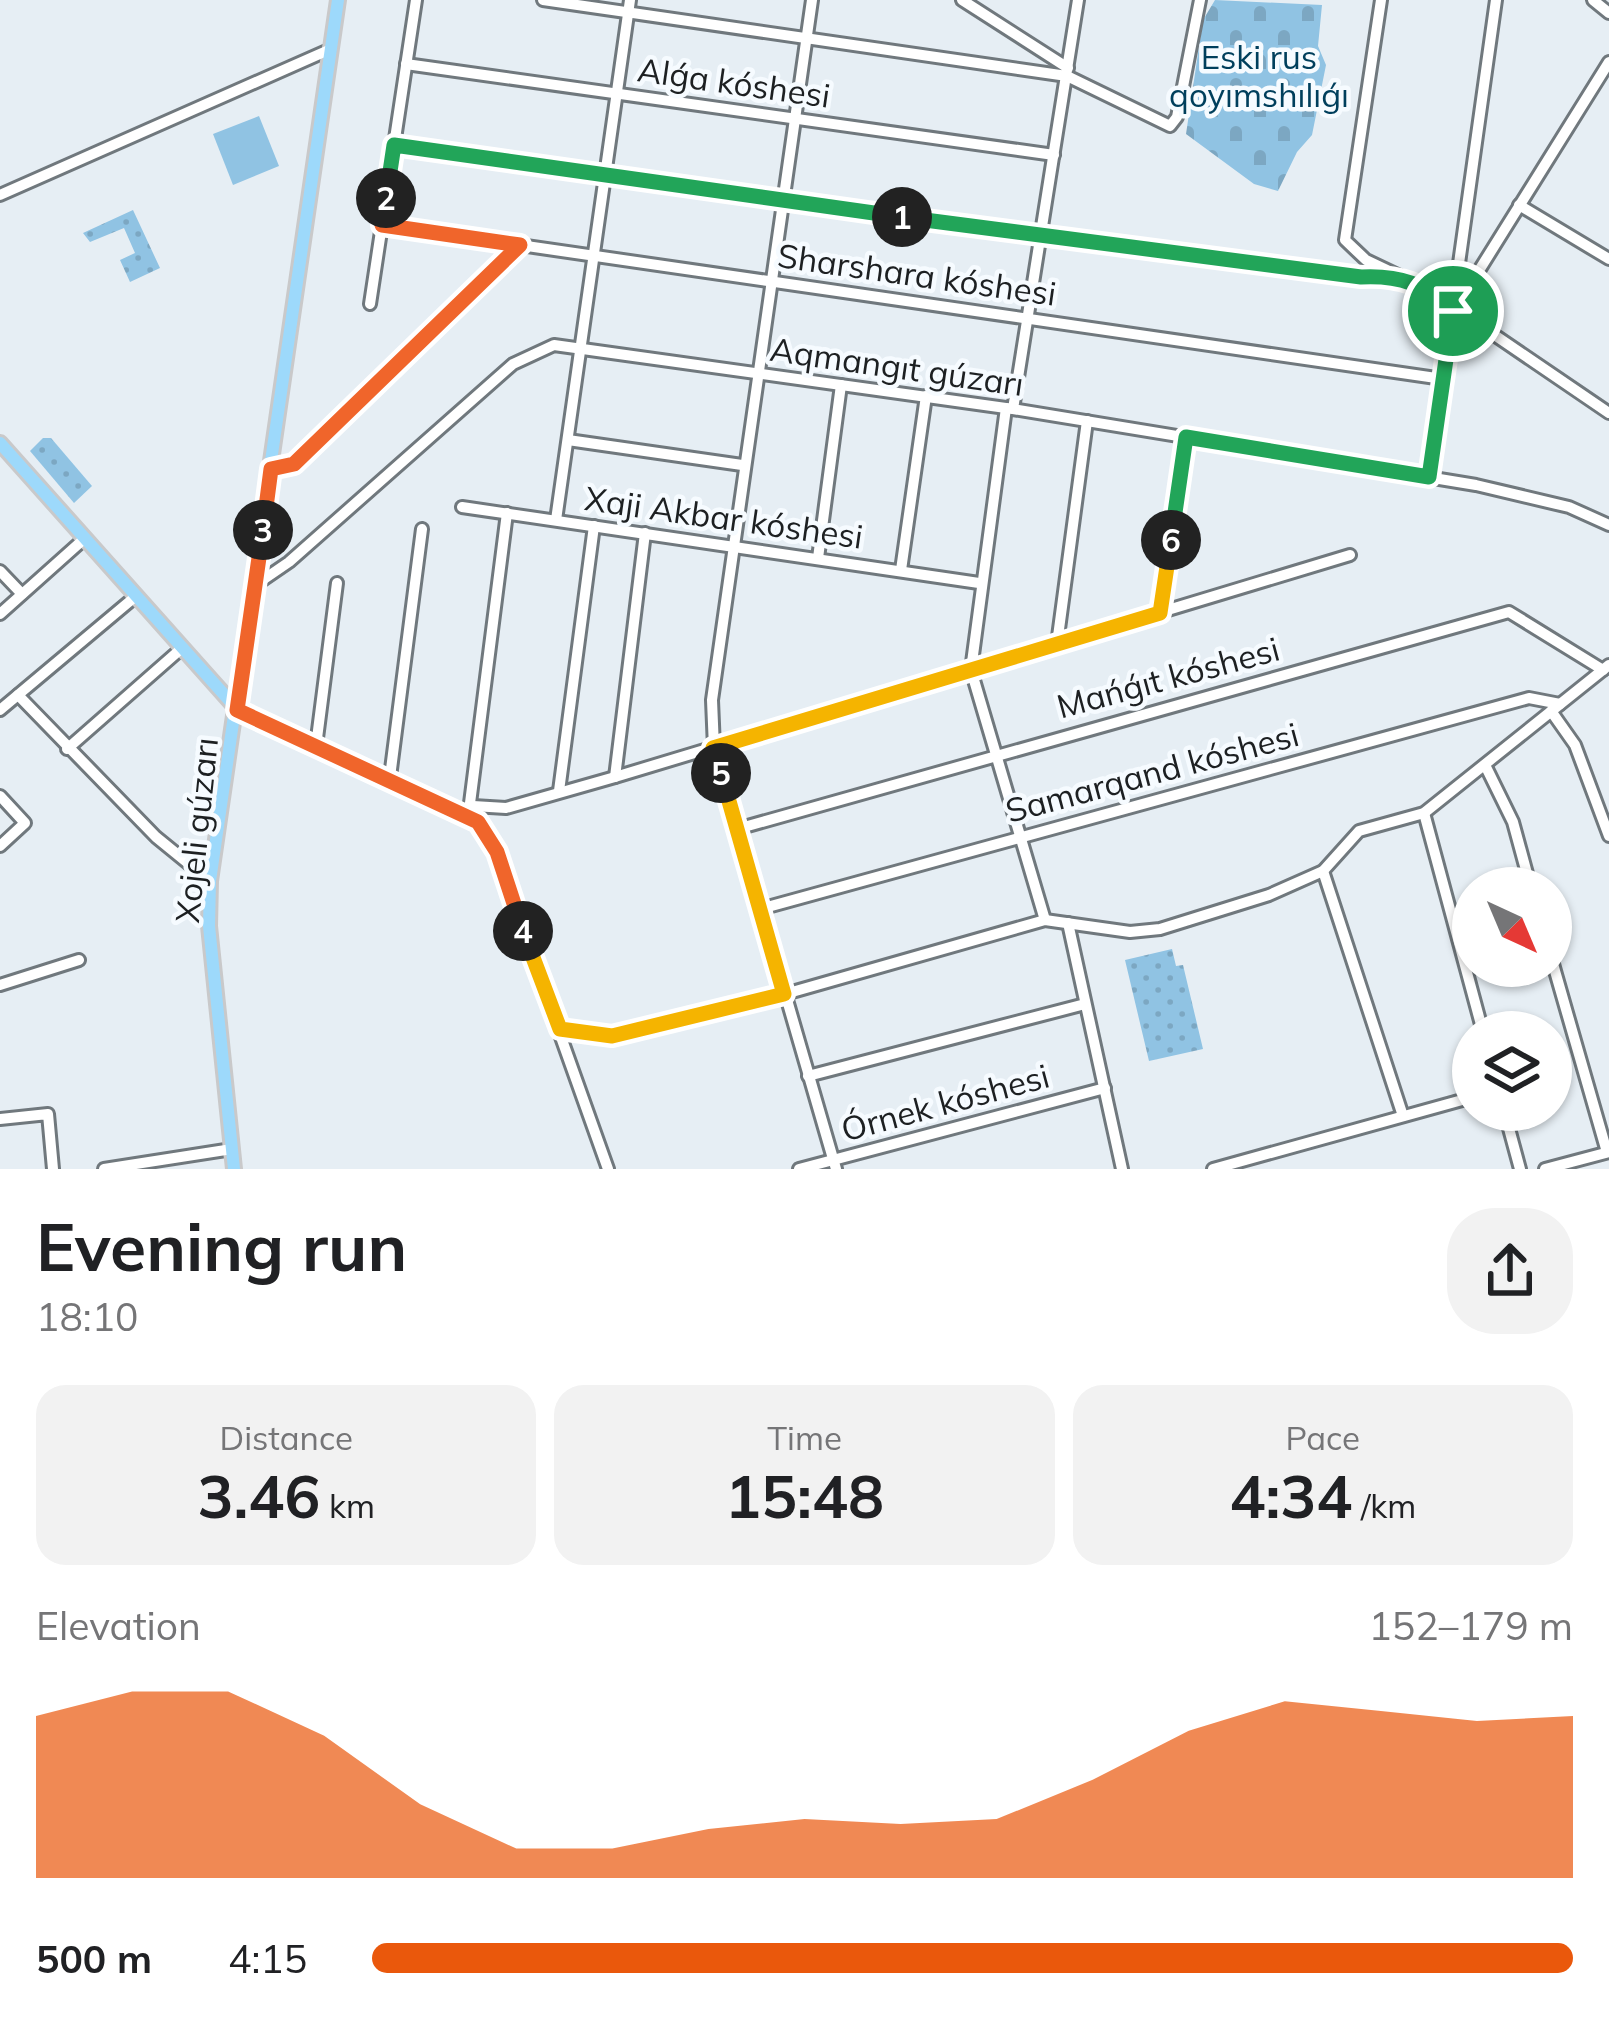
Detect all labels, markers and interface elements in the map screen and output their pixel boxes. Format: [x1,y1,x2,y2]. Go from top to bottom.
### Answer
park label: Eski rus qoyımshılıǵı [1169,36,1349,115]
street label: Alǵa kóshesi [635,48,833,116]
pin: 2 [356,168,416,228]
text: 2 [376,177,396,218]
pin: 1 [872,187,932,247]
text: 1 [892,196,912,237]
street label: Sharshara kóshesi [775,234,1059,314]
pin [1402,260,1504,362]
icon: arrive [1420,278,1486,344]
street label: Aqmangıt gúzarı [768,328,1026,404]
street label: Xaji Akbar kóshesi [582,477,866,557]
pin: 3 [233,500,293,560]
text: 3 [253,509,273,550]
pin: 6 [1141,510,1201,570]
text: 6 [1161,519,1181,560]
street label: Mańǵıt kóshesi [1052,628,1284,726]
street label: Samarqand kóshesi [1001,713,1303,831]
street label: Xojeli gúzarı [166,735,226,925]
pin: 5 [691,743,751,803]
text: 5 [711,752,731,793]
north arrow [1452,867,1572,987]
map controls [1452,867,1572,1131]
pin: 4 [493,901,553,961]
text: 4 [513,910,533,951]
button: layers [1452,1011,1572,1131]
street label: Órnek kóshesi [837,1055,1053,1149]
text: Evening run [36,1205,407,1288]
button: share [1447,1208,1573,1334]
text: 18:10 [36,1292,139,1341]
text: Distance [219,1417,353,1458]
text: Time [767,1417,842,1458]
text: Pace [1286,1417,1360,1458]
text: 3.46 [197,1458,320,1533]
text: 15:48 [725,1458,884,1533]
text: 4:34 [1229,1458,1352,1533]
text: km [320,1485,375,1526]
text: /km [1352,1485,1416,1526]
text: Elevation [36,1601,201,1650]
text: 152–179 m [1368,1601,1573,1650]
text: 500 m [36,1934,152,1983]
text: 4:15 [228,1934,307,1983]

